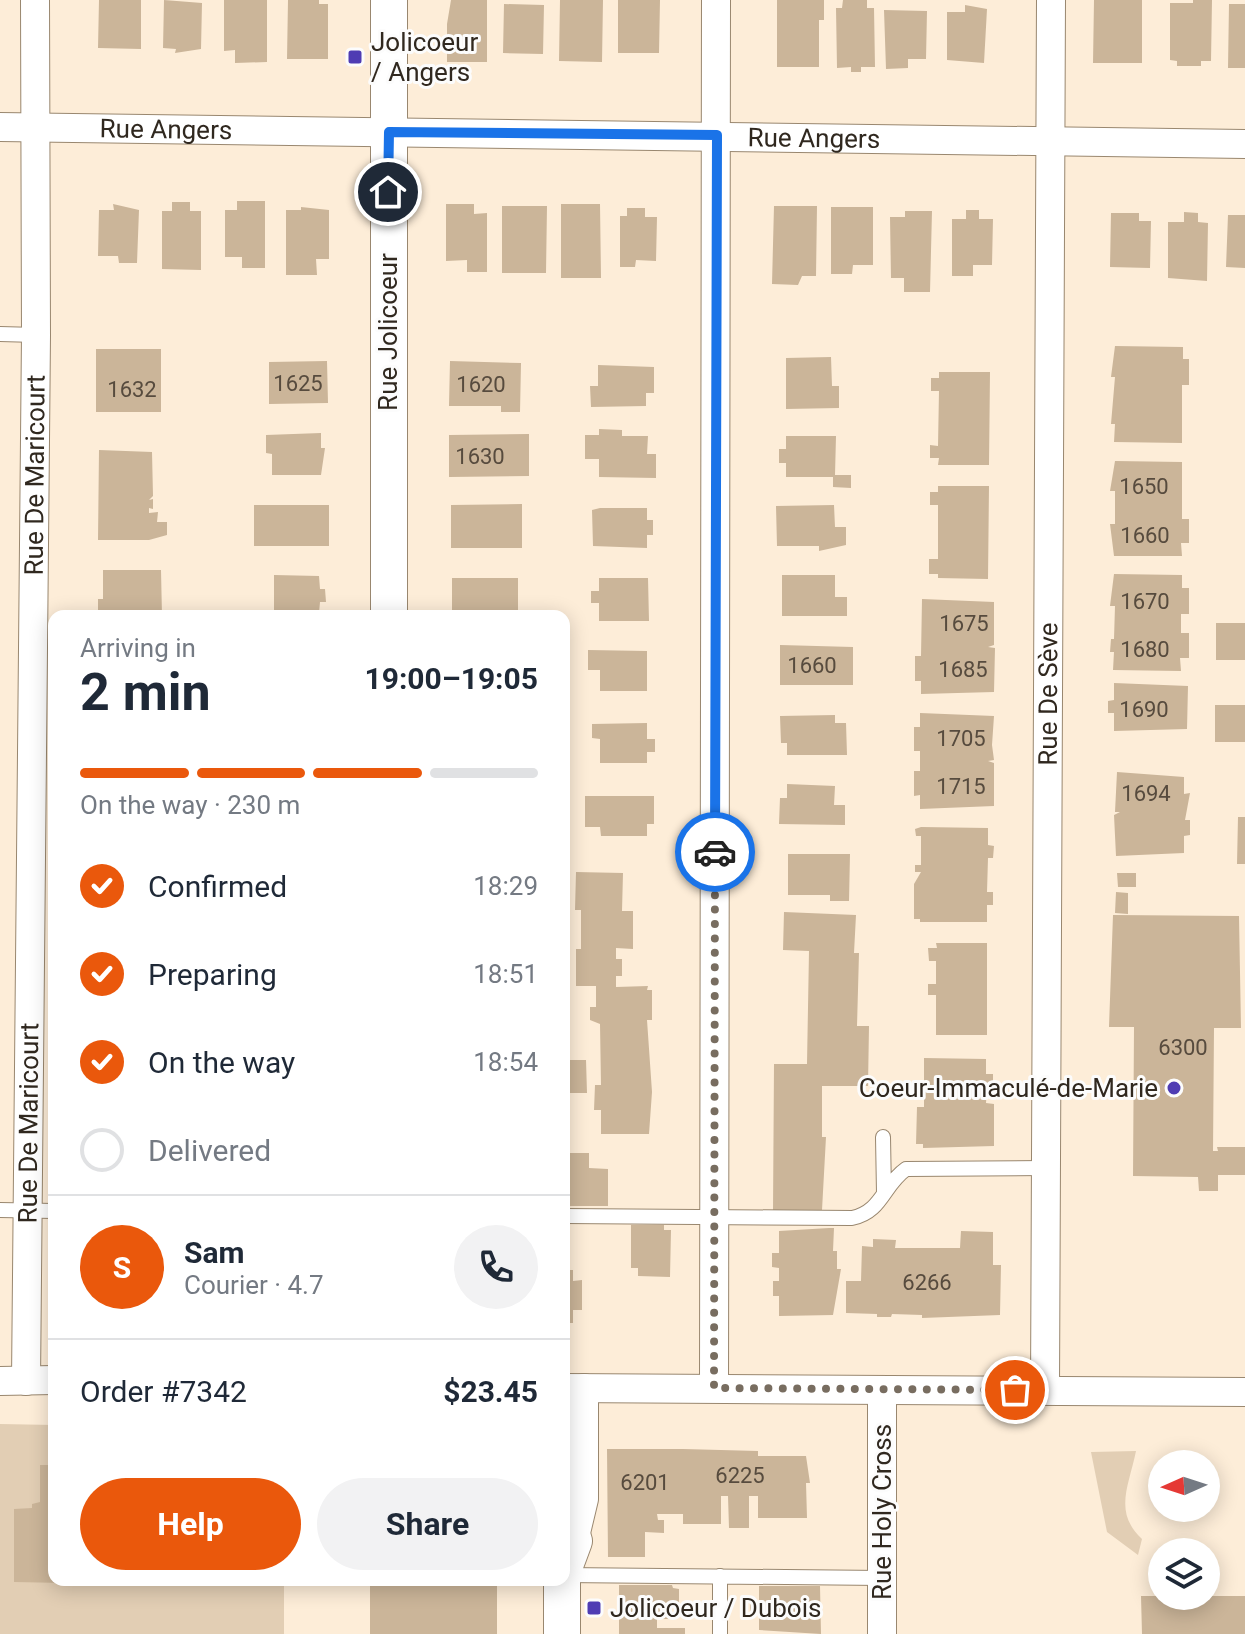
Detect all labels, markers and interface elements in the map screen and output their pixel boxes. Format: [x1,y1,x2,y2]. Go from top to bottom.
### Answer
place label: Jolicoeur / Angers [371,27,478,87]
marker: Jolicoeur / Angers [346,48,364,66]
street label: Rue Angers [99,113,232,145]
street label: Rue Angers [747,122,880,154]
pin [354,158,422,226]
icon: home [366,170,410,214]
street label: Rue Jolicoeur [373,253,403,411]
house number: 1625 [273,371,323,396]
house number: 1620 [456,372,506,397]
street label: Rue De Maricourt [19,375,51,576]
house number: 1632 [107,377,157,402]
house number: 1630 [455,444,505,469]
house number: 1650 [1119,474,1169,499]
house number: 1660 [1120,523,1170,548]
house number: 1670 [1120,589,1170,614]
house number: 1675 [939,611,989,636]
street label: Rue De Sève [1033,622,1063,766]
text: Arriving in [80,633,196,663]
house number: 1680 [1120,637,1170,662]
house number: 1660 [787,653,837,678]
house number: 1685 [938,657,988,682]
text: 19:00–19:05 [364,661,538,696]
text: 2 min [80,662,211,723]
house number: 1690 [1119,697,1169,722]
house number: 1705 [936,726,986,751]
house number: 1715 [936,774,986,799]
house number: 1694 [1121,781,1171,806]
text: On the way · 230 m [80,790,300,820]
courier [675,812,755,892]
icon: car [693,830,737,874]
icon: check [80,864,124,908]
text: Confirmed [148,869,287,904]
text: 18:29 [473,871,538,901]
icon: check [80,952,124,996]
text: Preparing [148,957,277,992]
text: 18:51 [473,959,538,989]
street label: Rue De Maricourt [13,1023,44,1223]
house number: 6300 [1158,1035,1208,1060]
icon: check [80,1040,124,1084]
text: On the way [148,1045,295,1080]
text: 18:54 [473,1047,538,1077]
place label: Coeur-Immaculé-de-Marie [859,1073,1158,1103]
marker: Coeur-Immaculé-de-Marie [1165,1079,1183,1097]
text: Delivered [148,1133,271,1168]
button: phone [454,1225,538,1309]
text: Sam [184,1235,245,1270]
text: S [113,1250,131,1285]
text: Courier · 4.7 [184,1270,324,1300]
house number: 6266 [902,1270,952,1295]
pin [981,1356,1049,1424]
icon: bag [993,1368,1037,1412]
text: Order #7342 [80,1374,247,1409]
text: $23.45 [443,1374,538,1409]
street label: Rue Holy Cross [867,1424,897,1600]
north arrow [1148,1450,1220,1522]
map controls [1148,1450,1220,1610]
house number: 6225 [715,1463,765,1488]
house number: 6201 [620,1470,670,1495]
button: Help [80,1478,301,1570]
button: Share [317,1478,538,1570]
button: layers [1148,1538,1220,1610]
place label: Jolicoeur / Dubois [610,1593,821,1623]
marker: Jolicoeur / Dubois [585,1599,603,1617]

